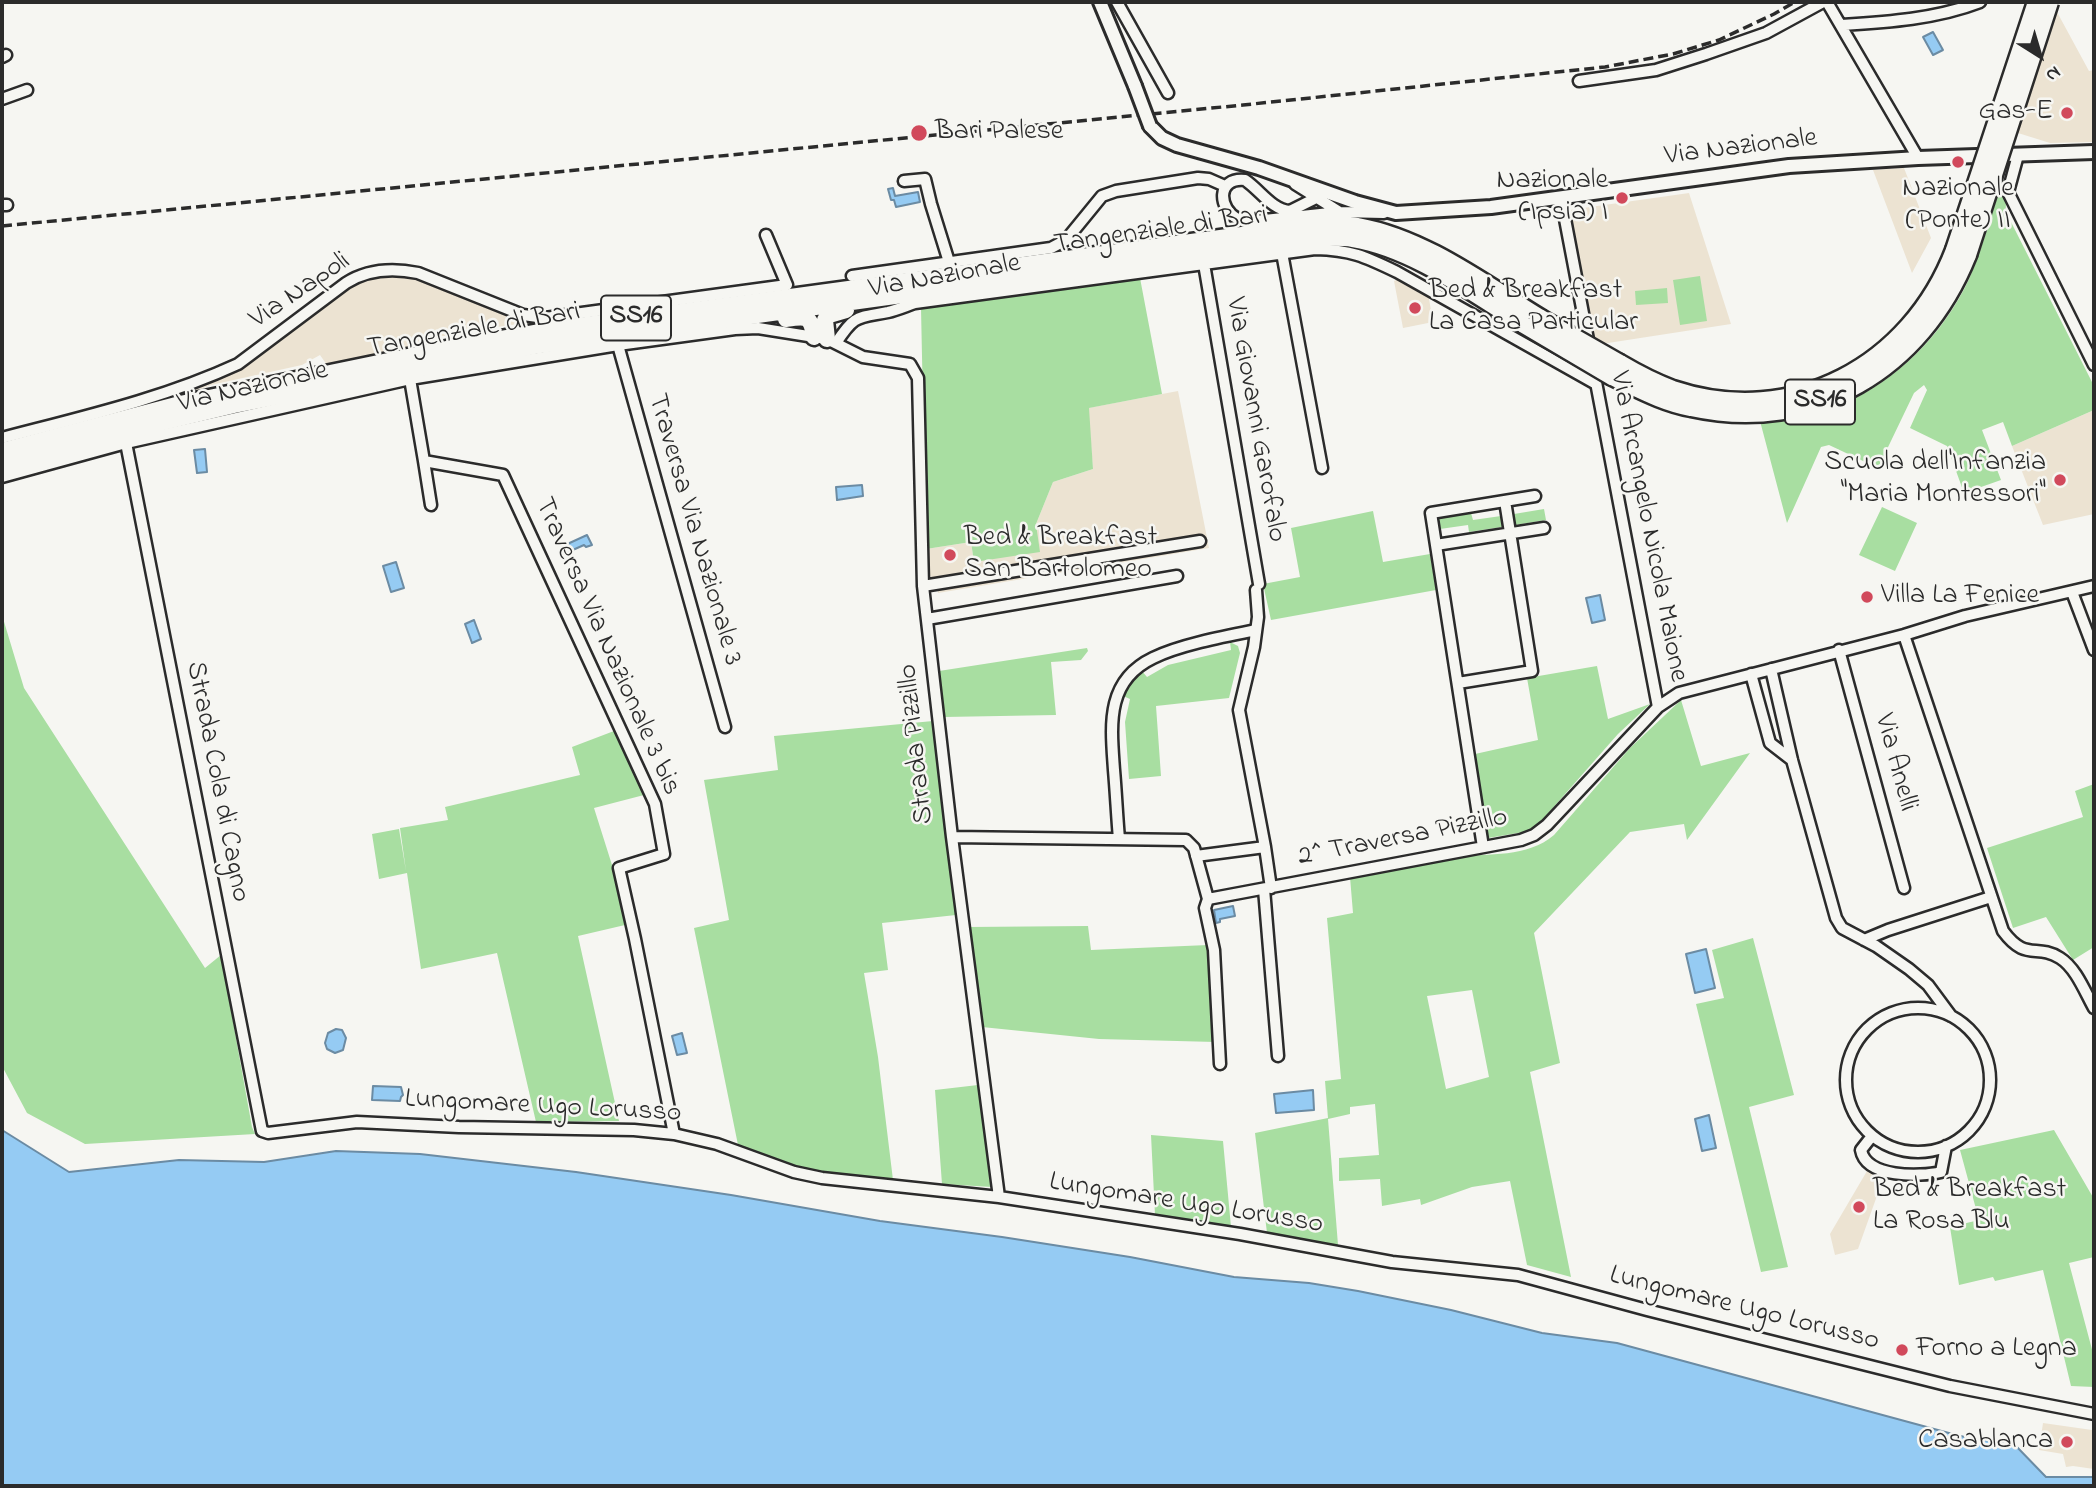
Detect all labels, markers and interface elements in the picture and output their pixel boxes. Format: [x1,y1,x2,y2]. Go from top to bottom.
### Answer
north arrow [2005,21,2075,91]
text: N [2040,59,2066,88]
place label: Gas-E [1979,96,2053,130]
marker: Gas-E [2059,105,2075,121]
place label: Bari Palese [935,116,1063,150]
marker: Bari Palese [909,123,929,143]
street label: Via Nazionale [1663,123,1819,175]
marker: Nazionale (Ponte) II [1950,154,1966,170]
place label: Nazionale (Ipsia) I [1496,165,1608,231]
place label: Nazionale (Ponte) II [1902,173,2014,239]
marker: Nazionale (Ipsia) I [1614,190,1630,206]
street label: Tangenziale di Bari [1052,200,1270,264]
street label: Via Napoli [244,246,358,338]
street label: Via Nazionale [867,248,1023,308]
place label: Bed & Breakfast La Casa Particular [1429,275,1638,341]
street label: Via Giovanni Garofalo [1216,295,1292,545]
road number: SS16 [601,296,671,340]
street label: Tangenziale di Bari [365,297,583,367]
marker: Bed & Breakfast La Casa Particular [1407,300,1423,316]
street label: Via Nazionale [175,355,331,423]
street label: Via Arcangelo Nicola Maione [1600,369,1694,685]
road number: SS16 [1785,380,1855,424]
street label: Traversa Via Nazionale 3 [638,390,748,670]
place label: Scuola dell'Infanzia "Maria Montessori" [1824,447,2046,513]
marker: Scuola dell'Infanzia "Maria Montessori" [2052,472,2068,488]
street label: Traversa Via Nazionale 3 bis [525,493,687,801]
place label: Bed & Breakfast San Bartolomeo [964,522,1157,588]
marker: Bed & Breakfast San Bartolomeo [942,547,958,563]
place label: Villa La Fenice [1881,580,2039,614]
marker: Villa La Fenice [1859,589,1875,605]
street label: Strada Cola di Cagno [176,659,256,905]
street label: Strada Pizzillo [893,662,943,826]
street label: Via Anelli [1865,710,1923,816]
street label: 2^ Traversa Pizzillo [1295,802,1511,876]
street label: Lungomare Ugo Lorusso [404,1084,682,1132]
street label: Lungomare Ugo Lorusso [1047,1167,1325,1243]
place label: Bed & Breakfast La Rosa Blu [1873,1174,2066,1240]
marker: Bed & Breakfast La Rosa Blu [1851,1199,1867,1215]
street label: Lungomare Ugo Lorusso [1606,1260,1882,1360]
place label: Forno a Legna [1916,1333,2077,1367]
marker: Forno a Legna [1894,1342,1910,1358]
place label: Casablanca [1918,1425,2053,1459]
marker: Casablanca [2059,1434,2075,1450]

